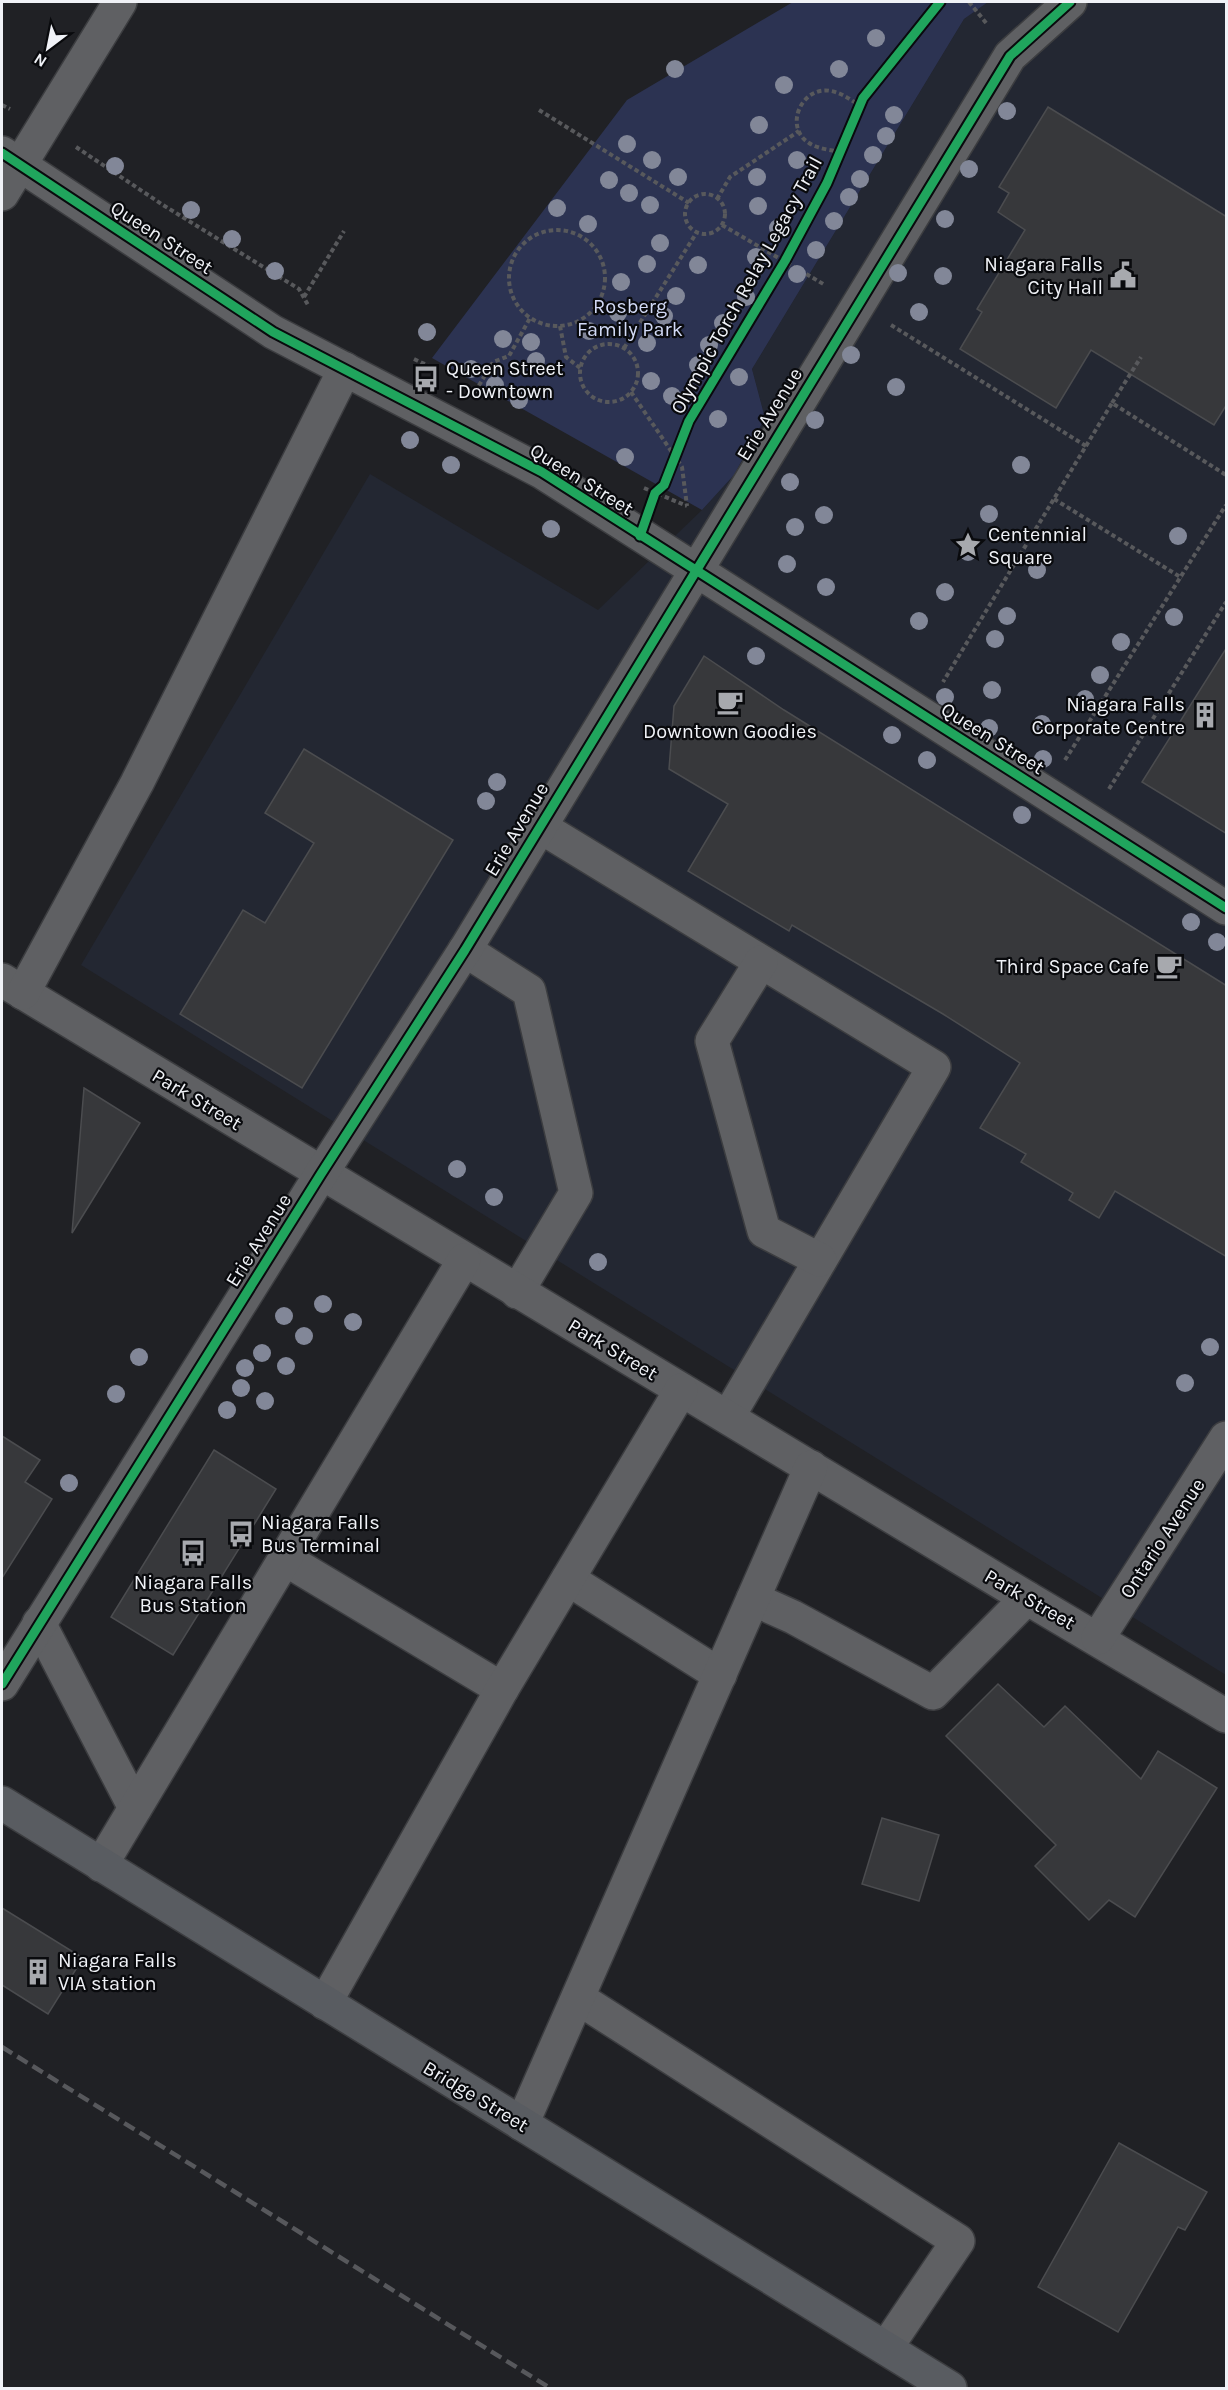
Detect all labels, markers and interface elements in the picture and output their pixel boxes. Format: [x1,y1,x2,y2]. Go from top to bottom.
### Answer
north arrow [18,18,78,78]
text: N [30,49,50,71]
street label: Olympic Torch Relay Legacy Trail [666,152,827,418]
street label: Queen Street [106,196,218,279]
place label: Niagara Falls City Hall [984,253,1103,299]
public building icon: Niagara Falls City Hall [1108,260,1138,290]
park label: Rosberg Family Park [577,295,683,341]
place label: Queen Street - Downtown [446,357,564,403]
bus stop icon: Queen Street - Downtown [411,364,441,394]
street label: Erie Avenue [732,364,807,465]
street label: Queen Street [526,439,638,521]
place label: Centennial Square [988,523,1087,569]
place icon: Centennial Square [953,530,983,560]
cafe icon: Downtown Goodies [715,687,745,717]
place label: Niagara Falls Corporate Centre [1032,693,1185,739]
street label: Queen Street [937,698,1049,780]
building icon: Niagara Falls Corporate Centre [1190,700,1220,730]
place label: Downtown Goodies [643,720,817,743]
street label: Erie Avenue [479,778,553,880]
cafe icon: Third Space Cafe [1154,951,1184,981]
place label: Third Space Cafe [997,955,1149,978]
street label: Park Street [148,1064,246,1135]
street label: Erie Avenue [221,1190,296,1291]
street label: Park Street [564,1314,662,1385]
street label: Ontario Avenue [1115,1474,1210,1602]
place label: Niagara Falls Bus Terminal [261,1511,380,1557]
bus stop icon: Niagara Falls Bus Terminal [226,1519,256,1549]
bus stop icon: Niagara Falls Bus Station [178,1538,208,1568]
street label: Park Street [981,1564,1079,1635]
place label: Niagara Falls Bus Station [134,1571,252,1617]
place label: Niagara Falls VIA station [58,1949,177,1995]
building icon: Niagara Falls VIA station [23,1957,53,1987]
street label: Bridge Street [419,2056,533,2137]

